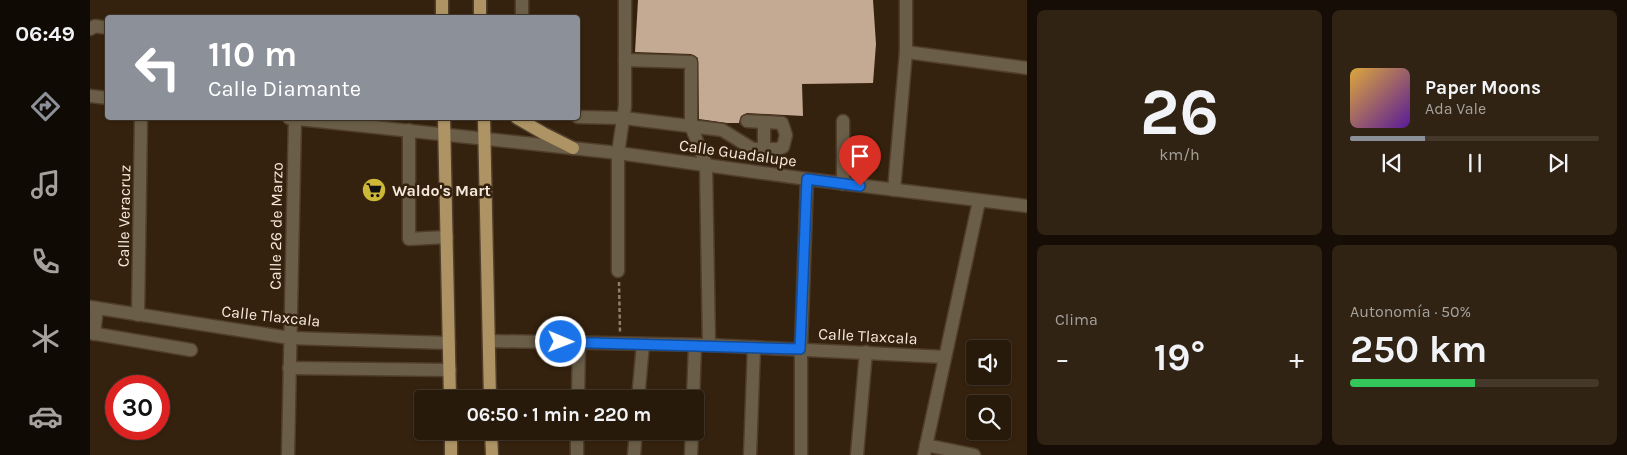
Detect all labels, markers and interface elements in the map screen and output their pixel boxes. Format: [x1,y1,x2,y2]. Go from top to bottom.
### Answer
text: 06:49 [15,21,75,47]
text: 110 m [208,34,297,75]
icon: left [125,35,190,100]
text: 26 [1140,74,1219,150]
text: Calle Diamante [208,76,361,102]
text: Paper Moons [1425,77,1541,99]
icon: directions [28,89,63,124]
text: Ada Vale [1425,99,1486,118]
street label: Calle Guadalupe [678,135,798,171]
pin [839,135,881,186]
icon: arrive [846,142,874,170]
text: km/h [1159,145,1200,164]
icon: previous [1378,149,1406,177]
icon: pause [1461,149,1489,177]
icon: next [1544,149,1572,177]
street label: Calle 26 de Marzo [265,162,287,290]
street label: Calle Veracruz [114,165,134,267]
icon: music [28,167,63,202]
supermarket icon: Waldo's Mart [361,177,387,203]
place label: Waldo's Mart [392,181,491,200]
icon: phone [28,244,63,279]
street label: Calle Tlaxcala [221,301,321,331]
text: Autonomía · 50% [1350,302,1471,321]
text: Clima [1055,310,1098,329]
position arrow [534,315,586,367]
icon: climate [28,321,63,356]
street label: Calle Tlaxcala [818,324,918,348]
text: 250 km [1350,327,1487,372]
text: 19° [1154,335,1205,380]
map controls [966,340,1011,440]
button: sound [966,340,1011,385]
text: − [1055,342,1070,375]
text: + [1289,342,1304,375]
speed limit sign: 30 [105,375,170,440]
button: search [966,395,1011,440]
icon: car [28,399,63,434]
text: 06:50 · 1 min · 220 m [467,404,651,426]

